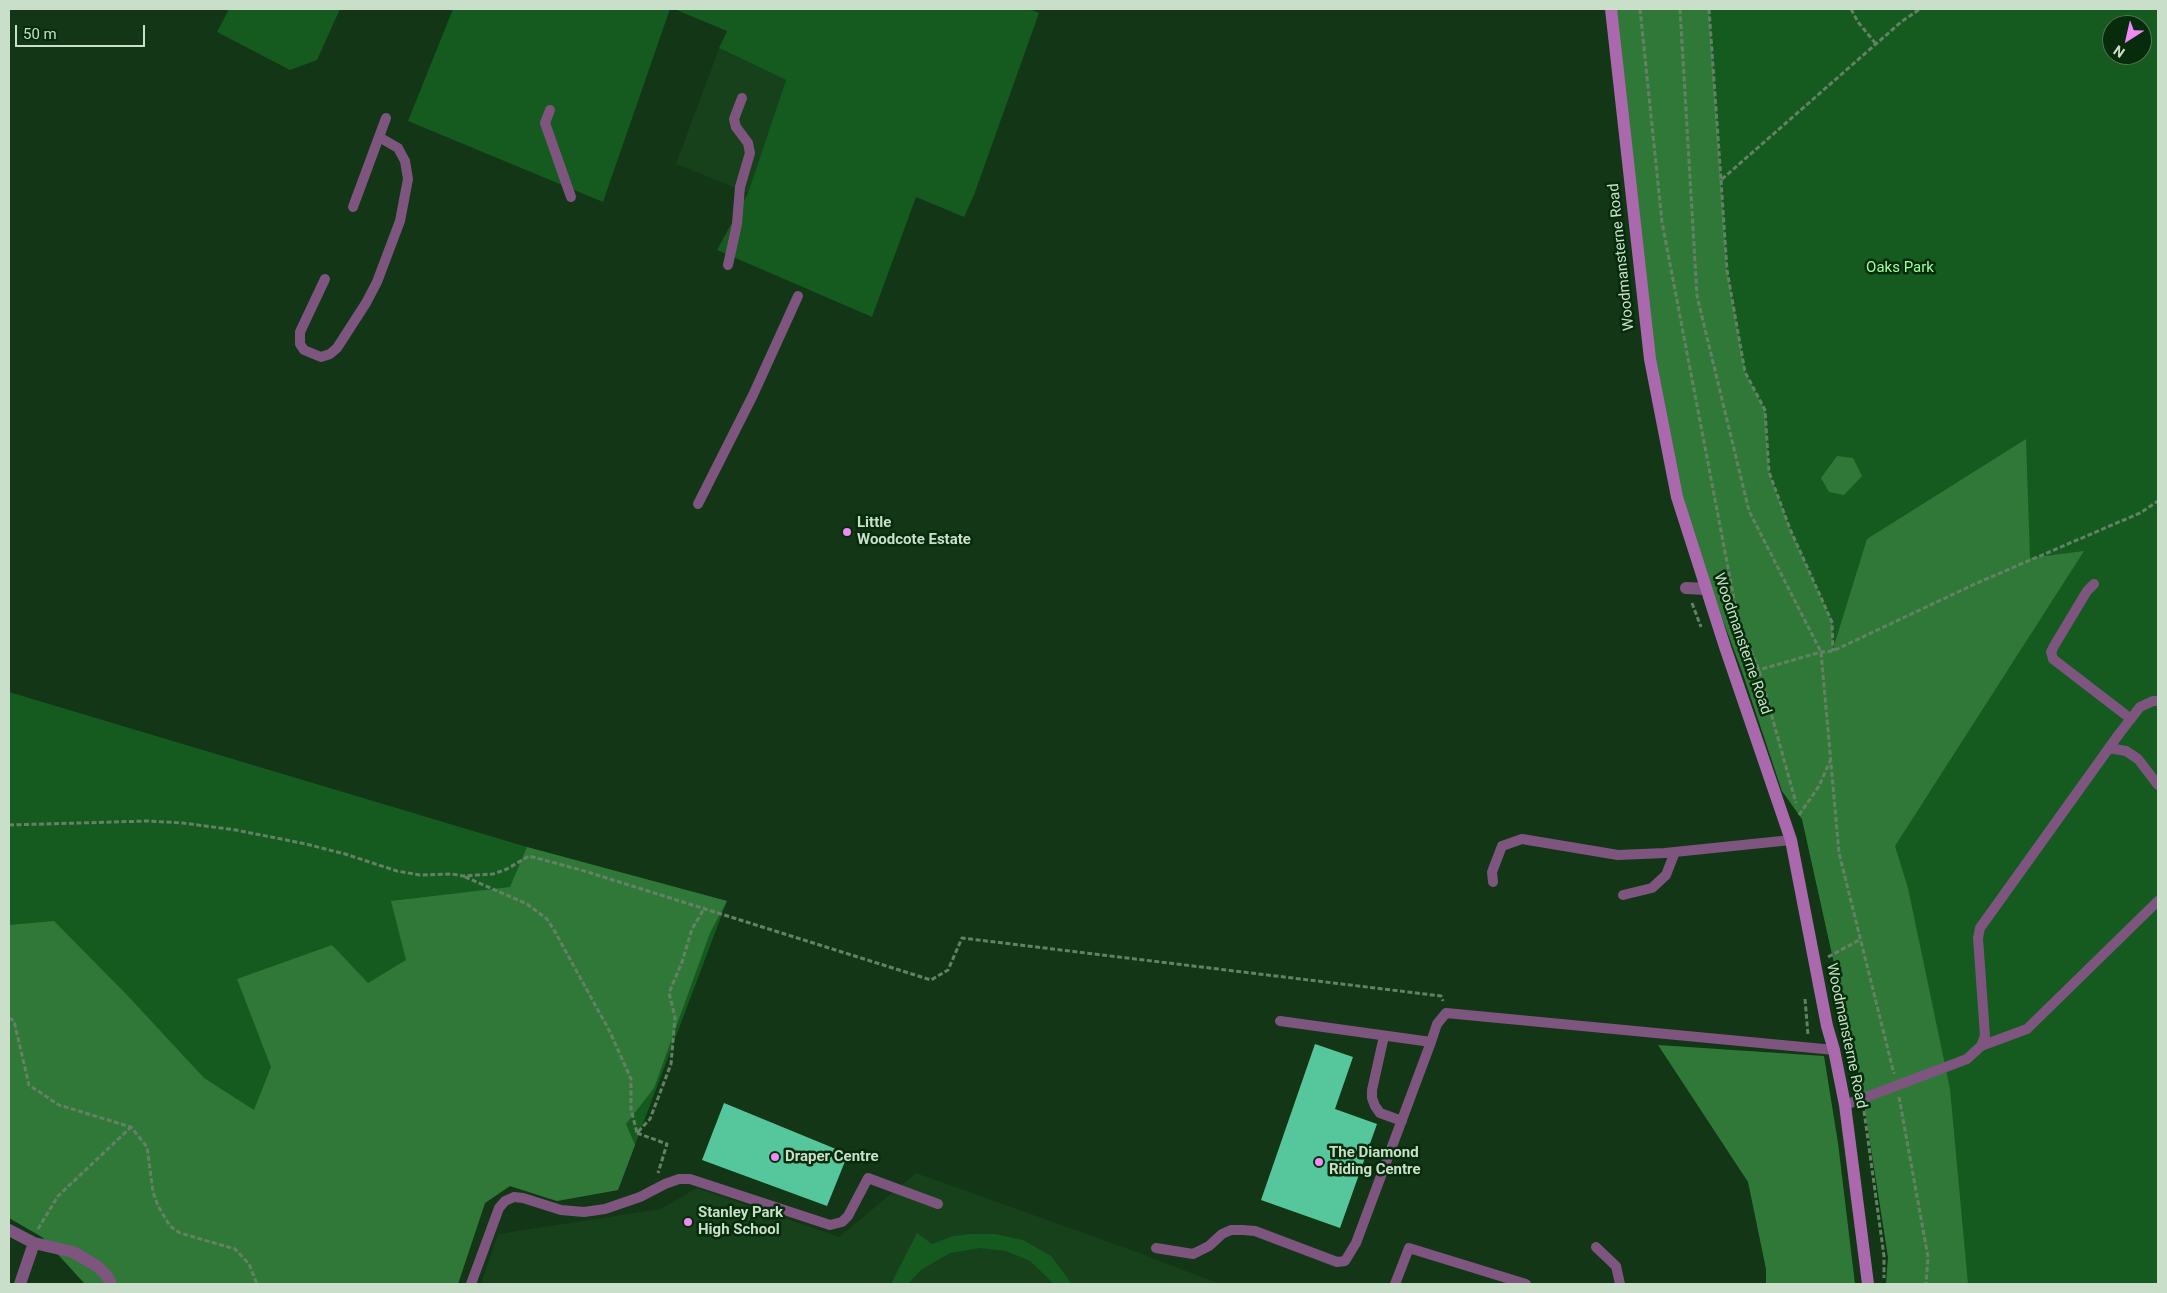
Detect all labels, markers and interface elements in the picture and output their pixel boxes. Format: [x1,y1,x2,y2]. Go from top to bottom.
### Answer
scale bar [18,15,148,47]
north arrow [2102,15,2152,65]
text: 50 m [23,25,57,43]
text: N [2110,42,2128,61]
street label: Woodmansterne Road [1605,182,1639,332]
park label: Oaks Park [1866,259,1934,277]
place label: Little Woodcote Estate [857,514,971,549]
marker: Little Woodcote Estate [841,526,853,538]
street label: Woodmansterne Road [1709,571,1775,717]
street label: Woodmansterne Road [1822,962,1870,1110]
place label: The Diamond Riding Centre [1329,1144,1421,1179]
place label: Draper Centre [785,1148,879,1166]
marker: Draper Centre [769,1151,781,1163]
marker: The Diamond Riding Centre [1313,1156,1325,1168]
place label: Stanley Park High School [698,1204,783,1239]
marker: Stanley Park High School [682,1216,694,1228]

